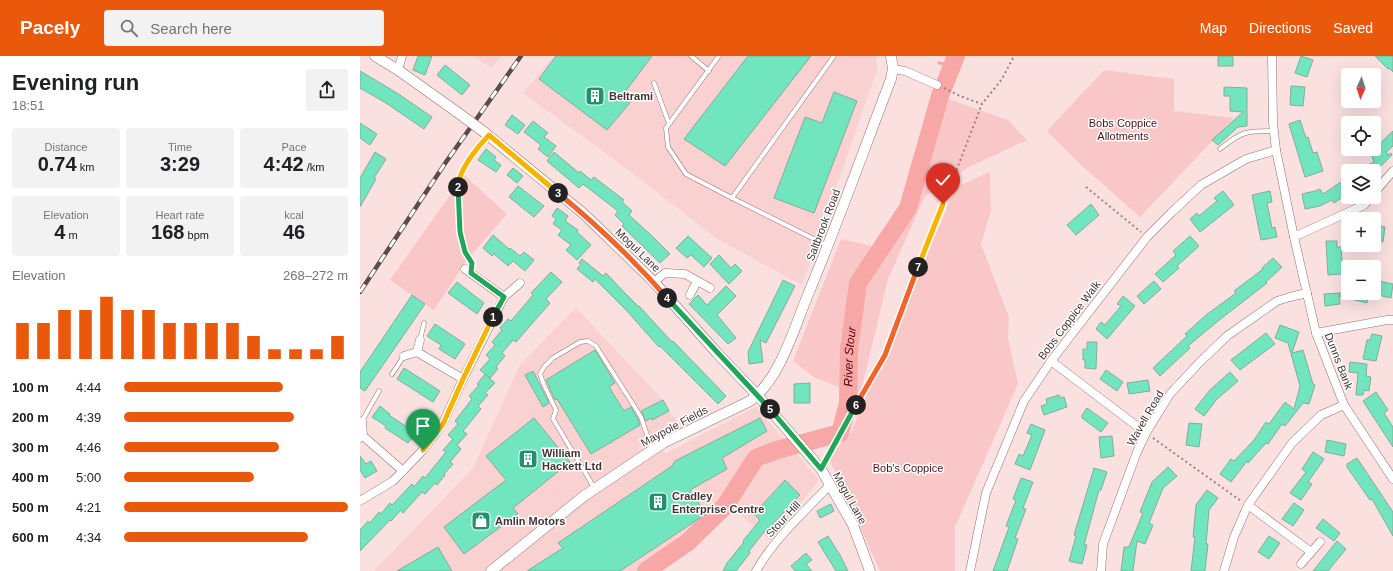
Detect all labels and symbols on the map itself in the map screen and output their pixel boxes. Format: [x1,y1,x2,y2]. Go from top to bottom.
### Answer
north arrow [1341,68,1381,108]
building icon: Beltrami [584,85,606,107]
place label: Beltrami [609,90,653,102]
park label: Bobs Coppice Allotments [1089,117,1157,142]
pin [926,163,960,204]
pin: 2 [448,177,468,197]
pin: 3 [548,183,568,203]
street label: Saltbrook Road [804,187,842,263]
street label: Mogul Lane [613,226,663,274]
pin: 7 [908,257,928,277]
street label: Bobs Coppice Walk [1035,278,1103,362]
pin: 4 [657,288,677,308]
pin: 1 [483,307,503,327]
water label: River Stour [841,325,859,387]
street label: Dunns Bank [1323,331,1356,392]
street label: Wavell Road [1124,388,1166,448]
pin: 6 [846,395,866,415]
pin: 5 [760,399,780,419]
street label: Maypole Fields [639,403,710,449]
pin [406,409,440,450]
place label: William Hackett Ltd [542,447,602,472]
building icon: William Hackett Ltd [517,448,539,470]
park label: Bob's Coppice [873,462,943,474]
street label: Mogul Lane [831,470,869,526]
place label: Cradley Enterprise Centre [672,490,764,515]
building icon: Cradley Enterprise Centre [647,491,669,513]
street label: Stour Hill [763,499,803,539]
shop icon: Amlin Motors [470,510,492,532]
place label: Amlin Motors [495,515,565,527]

